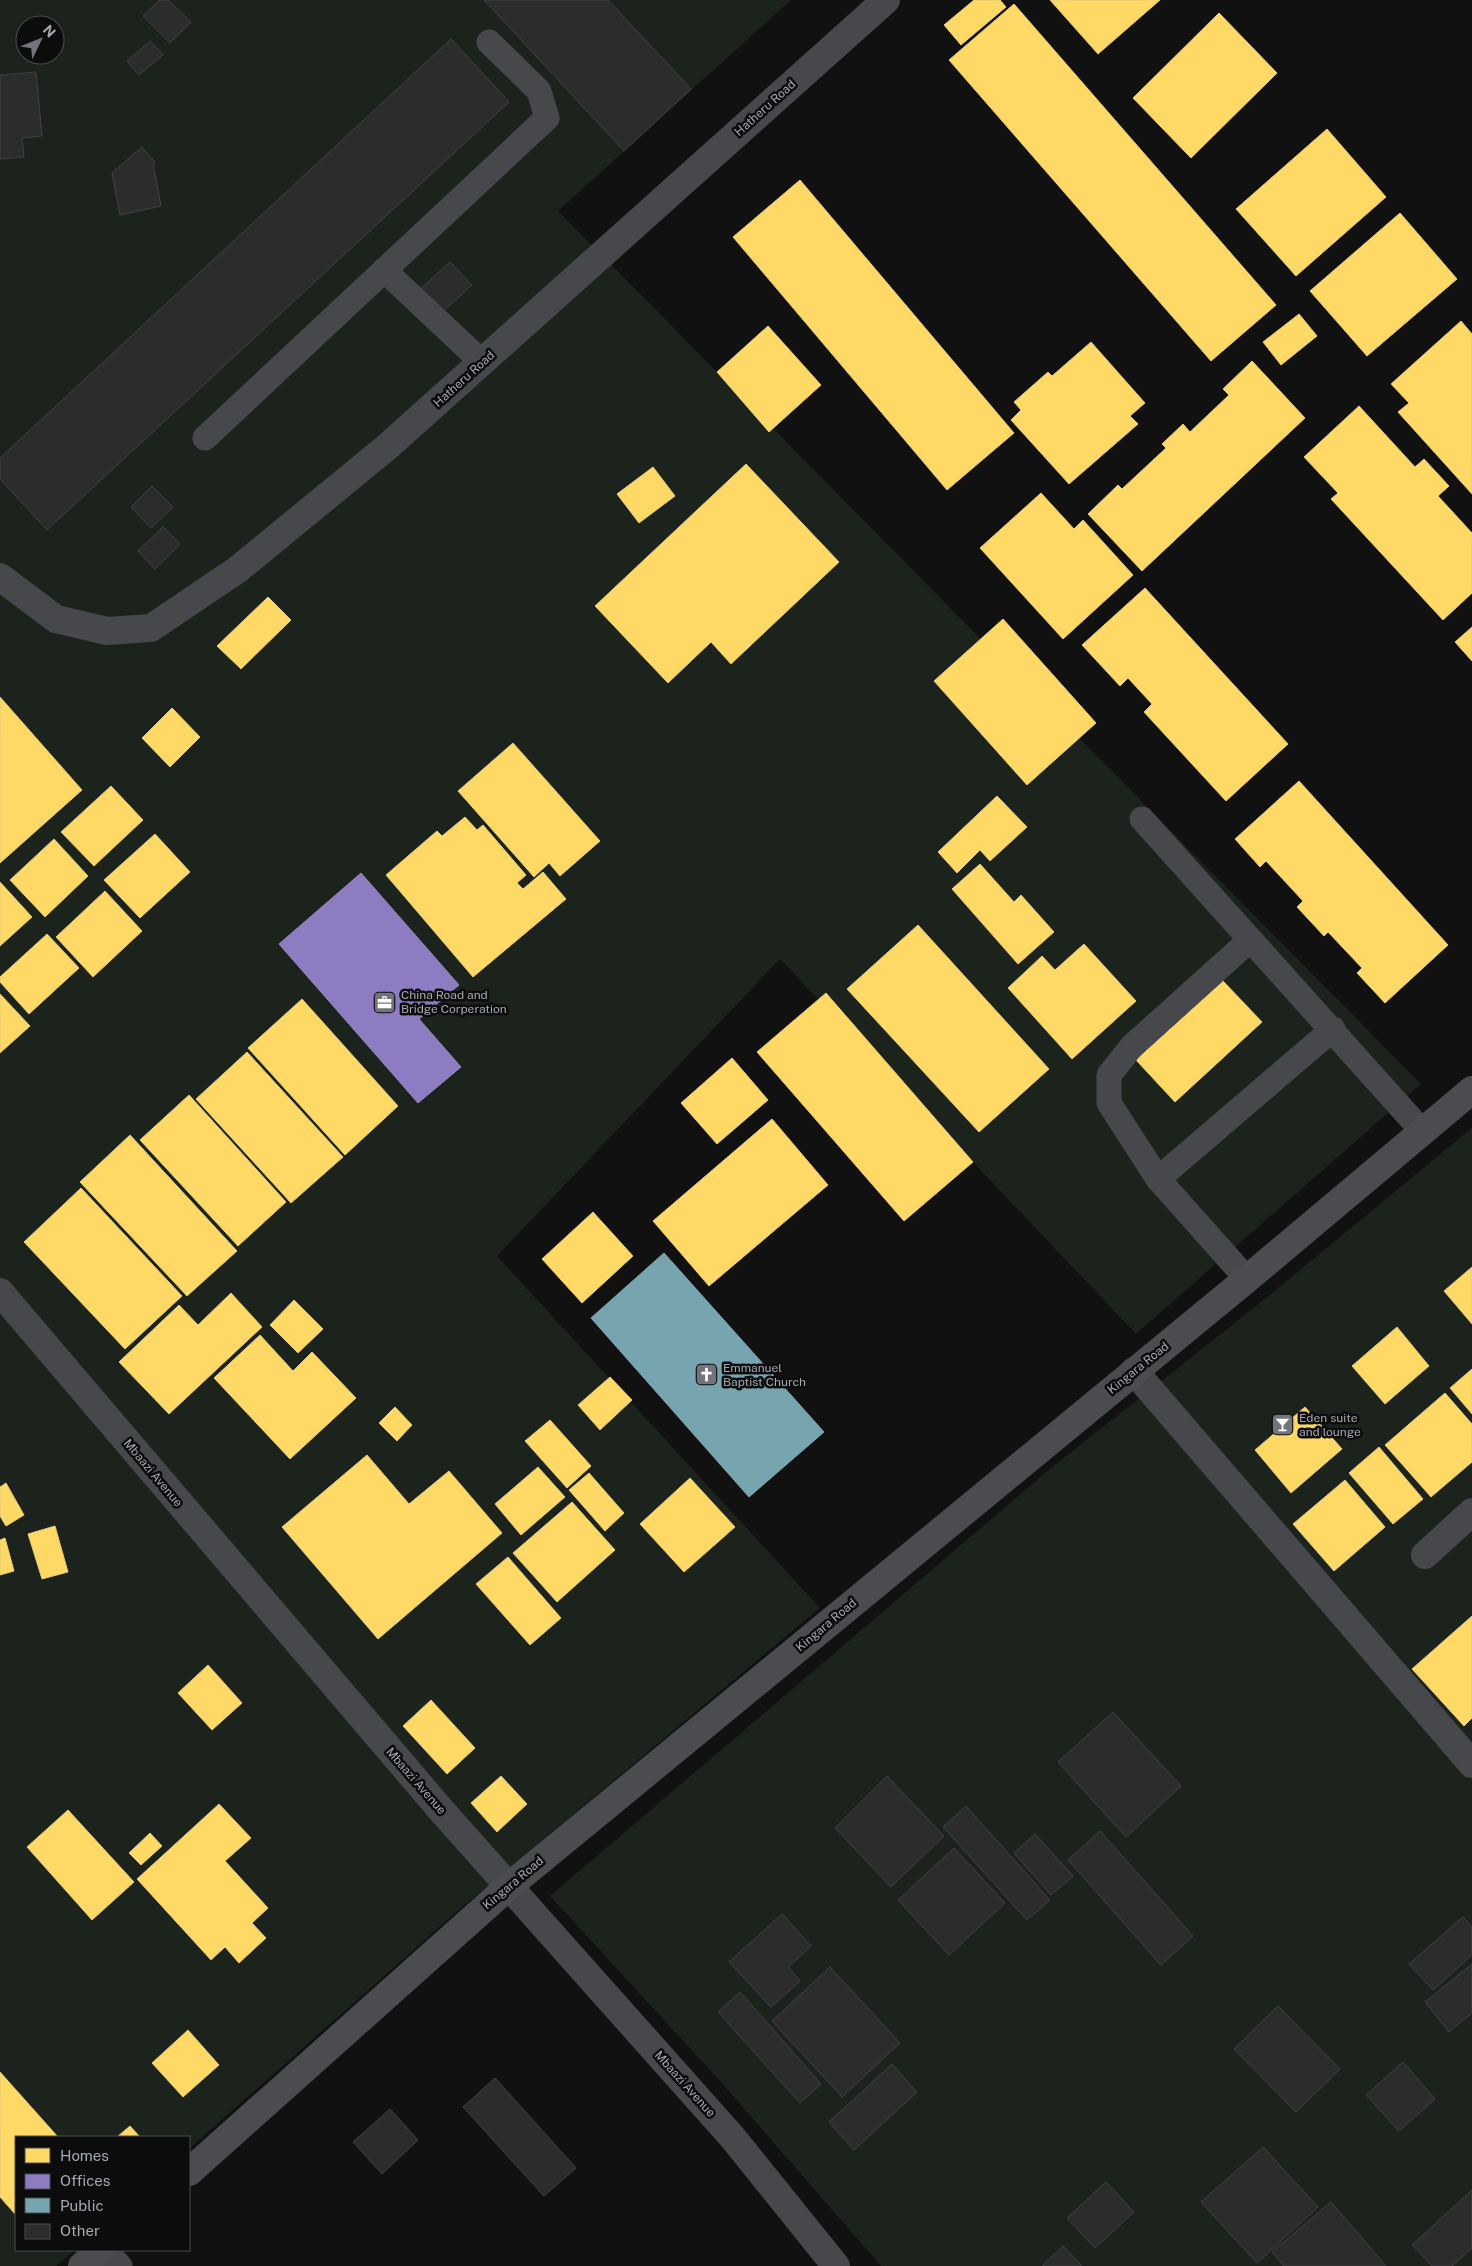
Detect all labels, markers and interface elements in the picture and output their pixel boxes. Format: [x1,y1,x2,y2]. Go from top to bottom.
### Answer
north arrow [15,15,65,65]
text: N [40,22,59,41]
street label: Hatheru Road [732,77,798,139]
street label: Hatheru Road [431,348,497,410]
place label: China Road and Bridge Corperation [401,988,507,1016]
office icon: China Road and Bridge Corperation [373,990,397,1014]
street label: Kingara Road [1105,1339,1171,1397]
place label: Emmanuel Baptist Church [723,1361,806,1389]
church icon: Emmanuel Baptist Church [695,1363,719,1387]
place label: Eden suite and lounge [1299,1411,1361,1439]
bar icon: Eden suite and lounge [1271,1413,1295,1437]
street label: Mbaazi Avenue [121,1436,185,1510]
street label: Kingara Road [793,1596,859,1654]
street label: Mbaazi Avenue [383,1745,449,1817]
street label: Kingara Road [480,1854,546,1912]
street label: Mbaazi Avenue [652,2048,718,2120]
legend [15,2136,190,2251]
text: Homes [60,2147,109,2164]
text: Offices [60,2172,110,2189]
text: Public [60,2197,104,2214]
text: Other [60,2222,100,2239]

